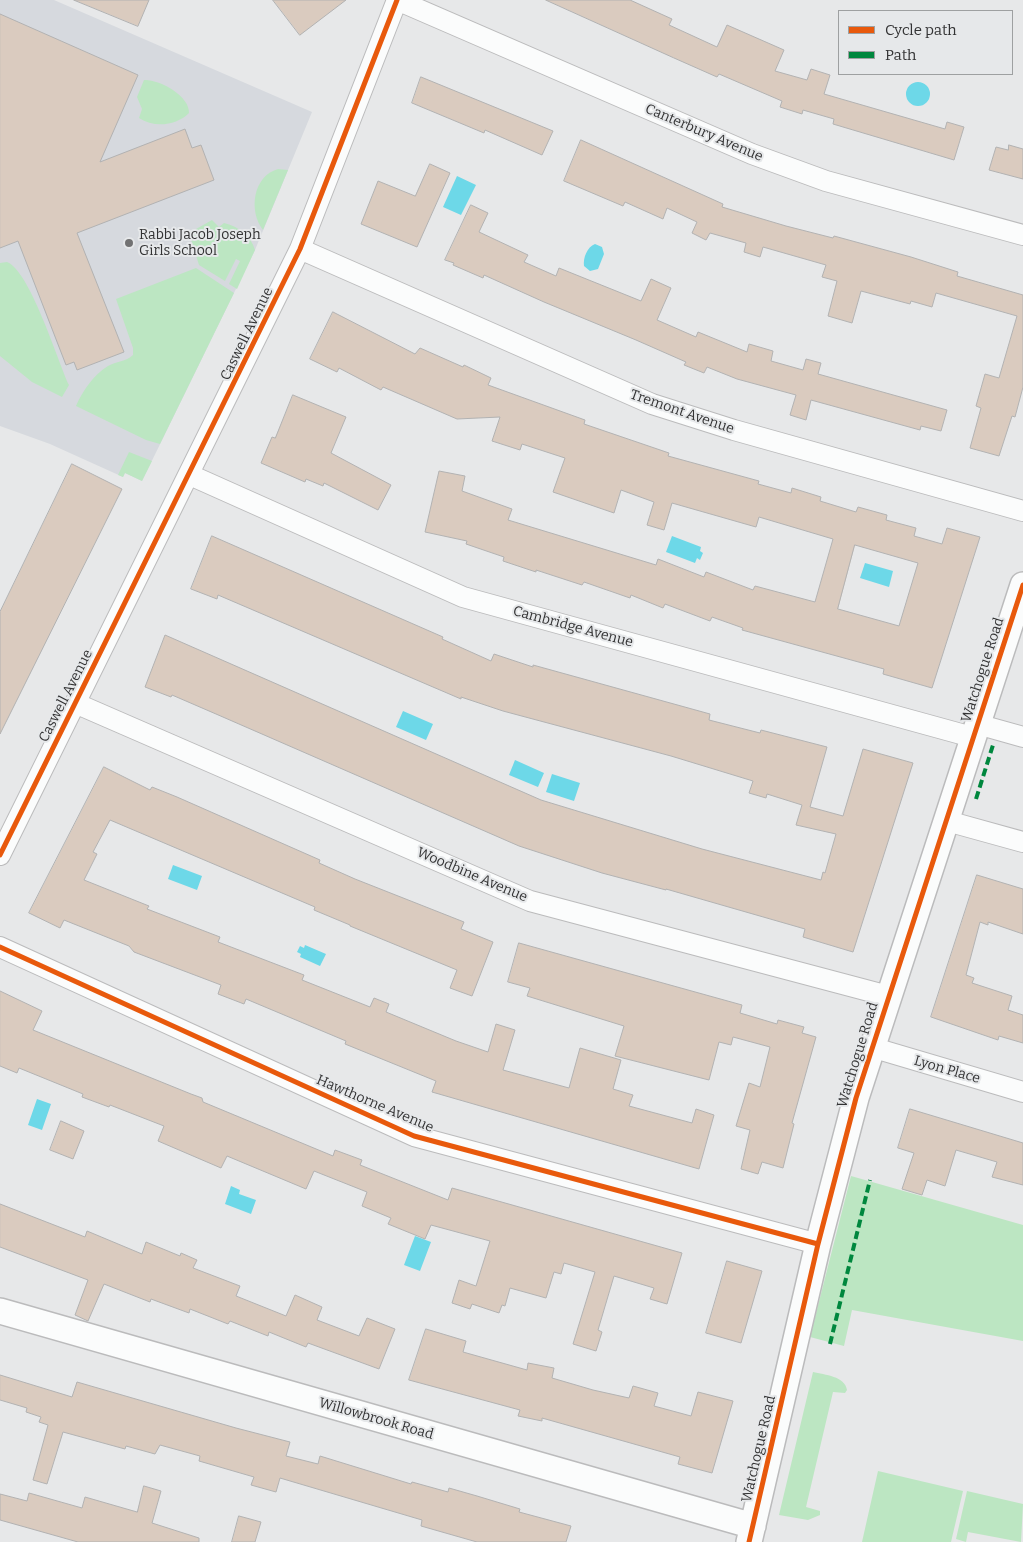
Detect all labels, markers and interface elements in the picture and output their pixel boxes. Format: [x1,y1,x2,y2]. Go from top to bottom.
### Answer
legend [838,10,1013,75]
text: Cycle path [885,21,957,39]
text: Path [885,46,916,64]
street label: Canterbury Avenue [643,101,765,165]
place label: Rabbi Jacob Joseph Girls School [139,227,261,260]
marker: Rabbi Jacob Joseph Girls School [123,237,135,249]
street label: Caswell Avenue [217,285,277,383]
street label: Tremont Avenue [628,386,736,438]
street label: Cambridge Avenue [511,603,635,651]
street label: Watchogue Road [958,615,1008,725]
street label: Caswell Avenue [35,647,97,745]
street label: Woodbine Avenue [414,844,530,906]
street label: Watchogue Road [834,1000,882,1110]
street label: Lyon Place [912,1053,982,1087]
street label: Hawthorne Avenue [314,1072,436,1136]
street label: Watchogue Road [739,1394,779,1504]
street label: Willowbrook Road [317,1395,435,1443]

